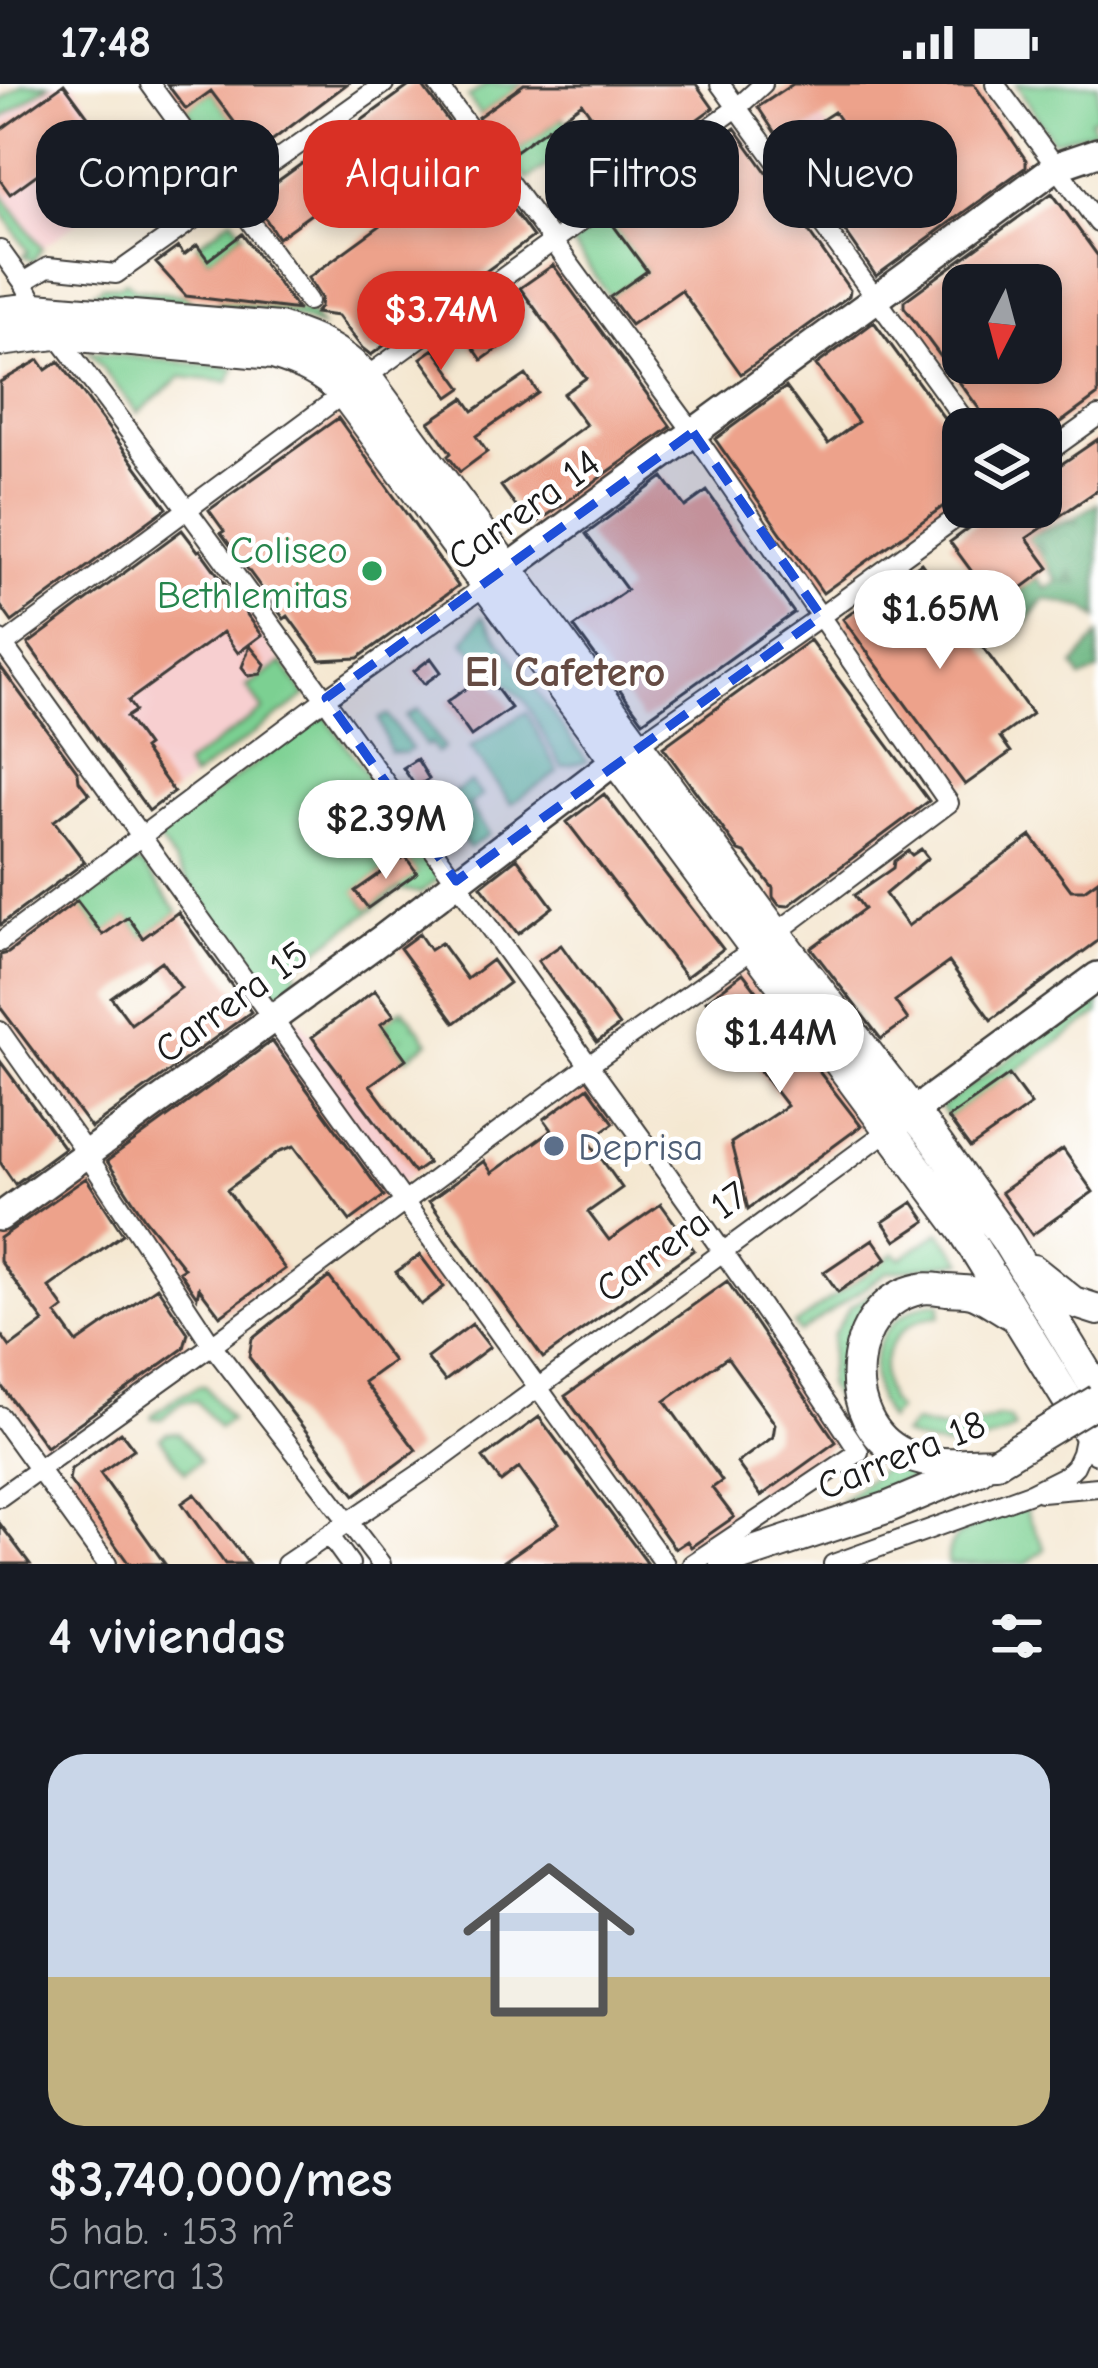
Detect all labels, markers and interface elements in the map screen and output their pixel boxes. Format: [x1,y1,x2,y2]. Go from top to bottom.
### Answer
text: 17:48 [60,16,151,68]
chip: Comprar [36,120,279,228]
chip: Alquilar [303,120,521,228]
chip: Filtros [545,120,739,228]
chip: Nuevo [763,120,957,228]
north arrow [942,264,1062,384]
map controls [942,264,1062,528]
pin: $3.74M [343,271,539,373]
text: $3.74M [384,287,498,332]
button: layers [942,408,1062,528]
street label: Carrera 14 [439,440,608,580]
place label: Coliseo Bethlemitas [157,528,348,618]
marker: Coliseo Bethlemitas [359,558,385,584]
pin: $1.65M [842,570,1038,672]
text: $1.65M [881,586,999,631]
district label: El Cafetero [464,648,666,697]
pin: $2.39M [288,780,484,882]
text: $2.39M [325,796,447,841]
street label: Carrera 15 [147,932,317,1073]
pin: $1.44M [682,994,878,1096]
text: $1.44M [723,1010,837,1055]
place label: Deprisa [578,1125,703,1170]
marker: Deprisa [541,1133,567,1159]
street label: Carrera 17 [588,1172,756,1312]
street label: Carrera 18 [811,1401,992,1509]
icon: filters [984,1603,1050,1669]
text: 4 viviendas [48,1607,285,1666]
icon: home [441,1832,657,2048]
text: $3,740,000/mes [48,2150,392,2209]
text: 5 hab. · 153 m² [48,2209,293,2254]
text: Carrera 13 [48,2254,225,2299]

